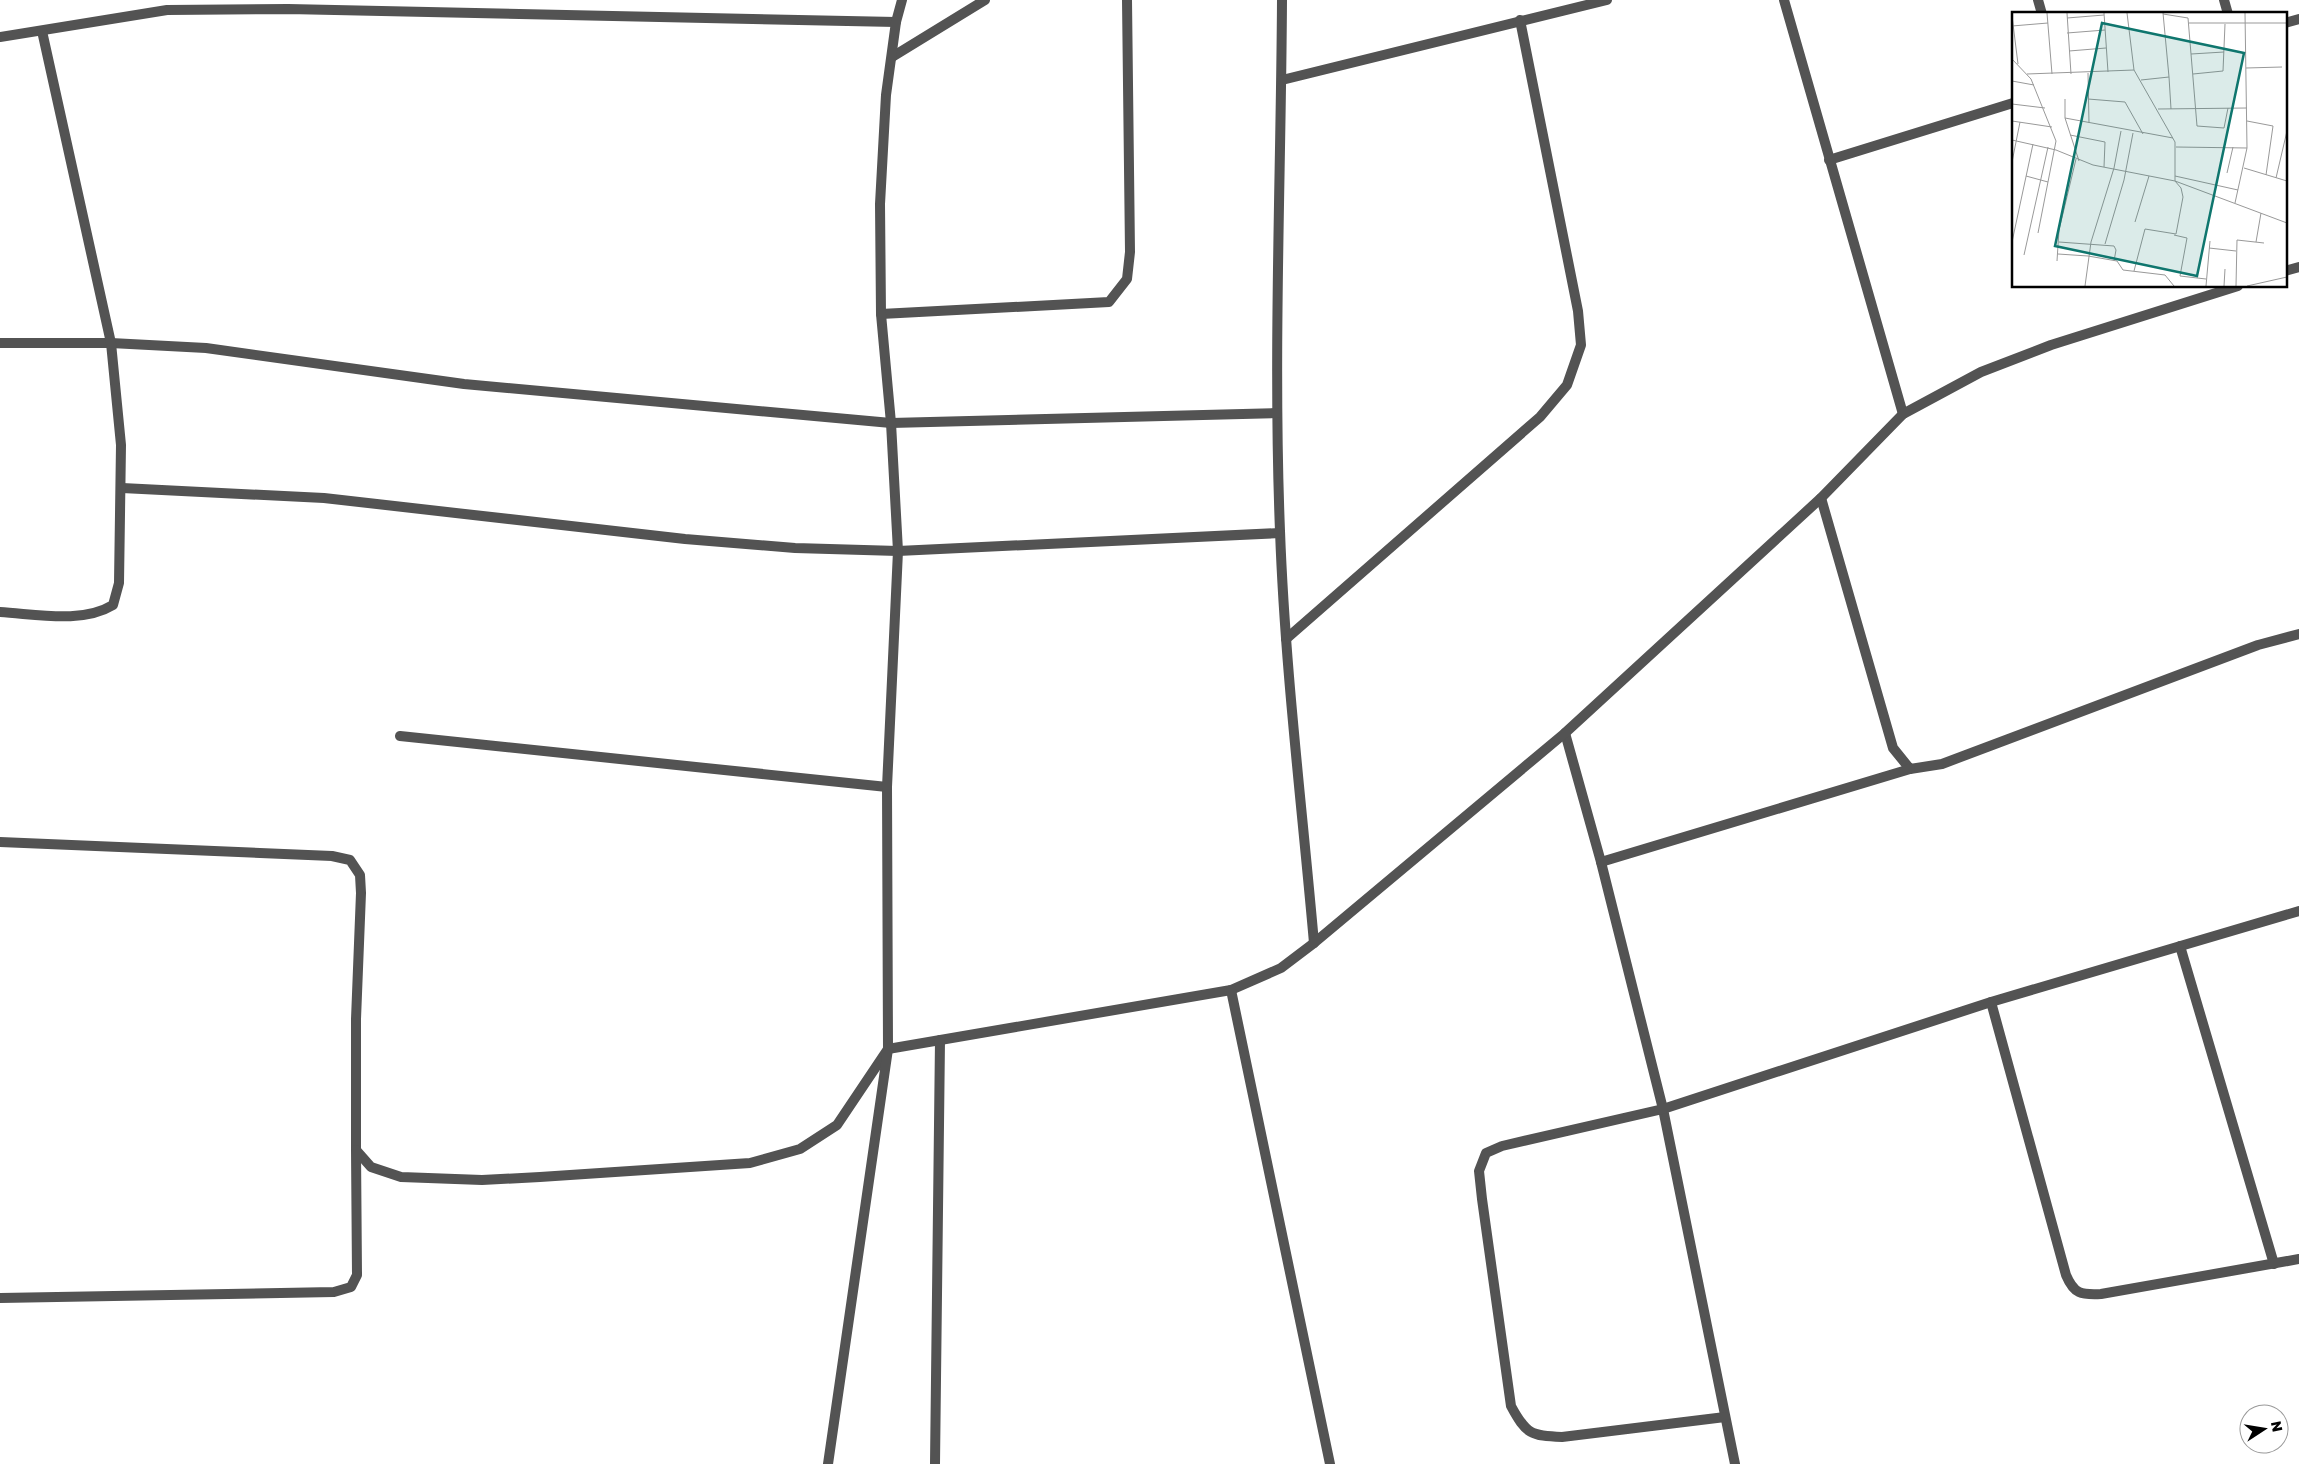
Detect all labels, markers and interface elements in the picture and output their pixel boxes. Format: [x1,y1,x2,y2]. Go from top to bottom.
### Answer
inset map [2012,12,2286,288]
north arrow [2239,1404,2289,1454]
text: N [2268,1419,2287,1433]

